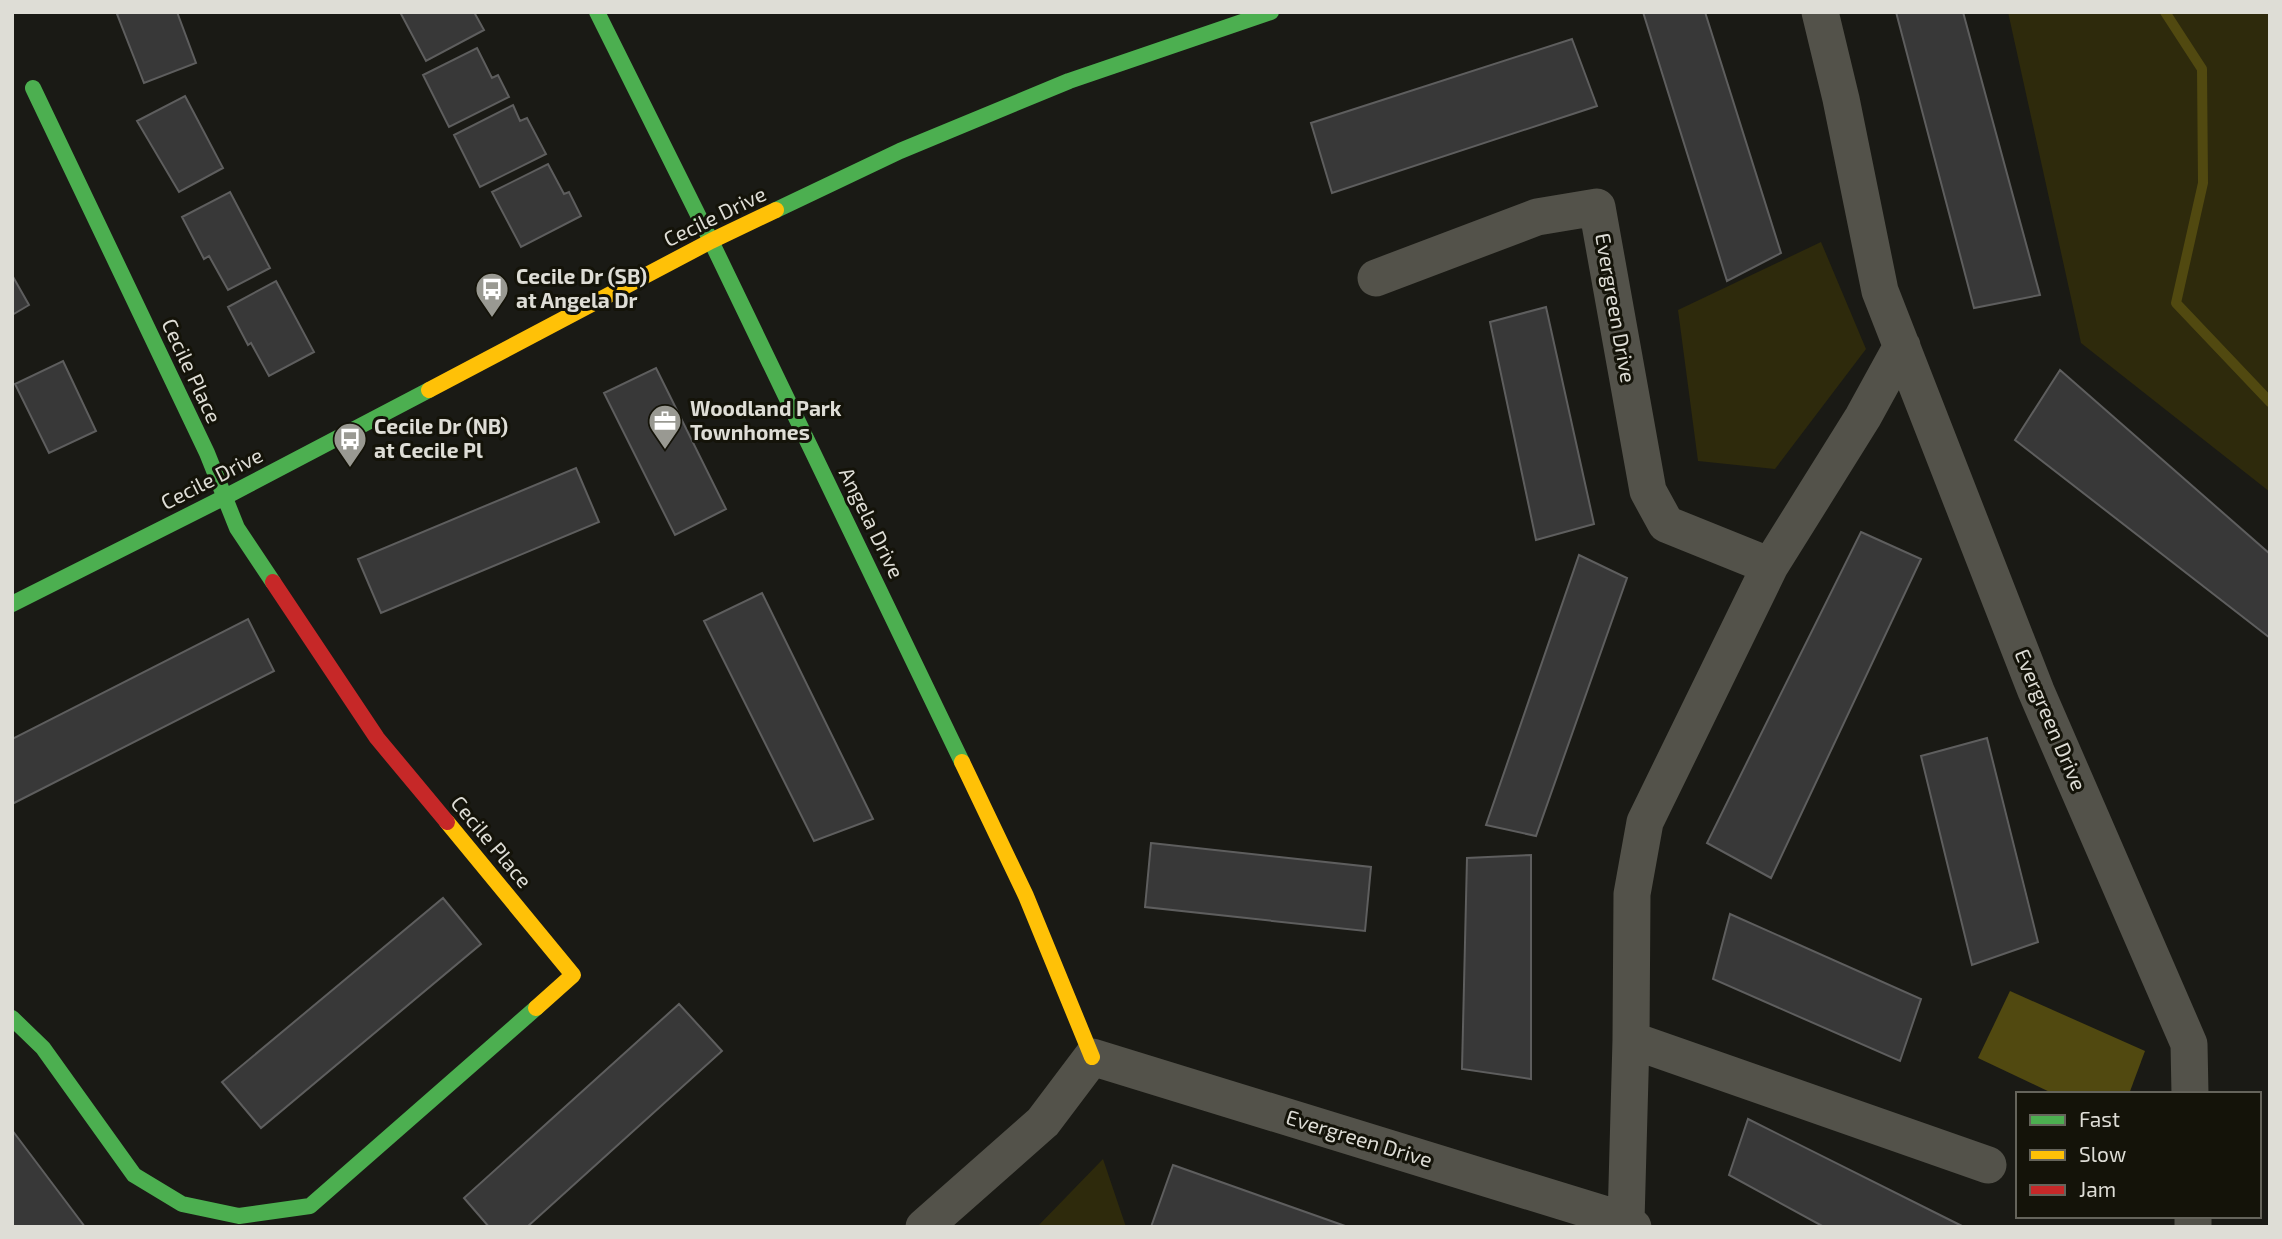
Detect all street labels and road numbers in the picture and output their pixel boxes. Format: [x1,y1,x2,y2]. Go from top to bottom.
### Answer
street label: Cecile Drive [659,180,770,251]
street label: Evergreen Drive [1591,231,1642,385]
street label: Cecile Place [157,314,227,427]
street label: Cecile Drive [156,441,266,514]
street label: Angela Drive [835,463,910,582]
street label: Evergreen Drive [2010,645,2092,794]
street label: Cecile Place [446,790,538,892]
street label: Evergreen Drive [1283,1103,1436,1172]

